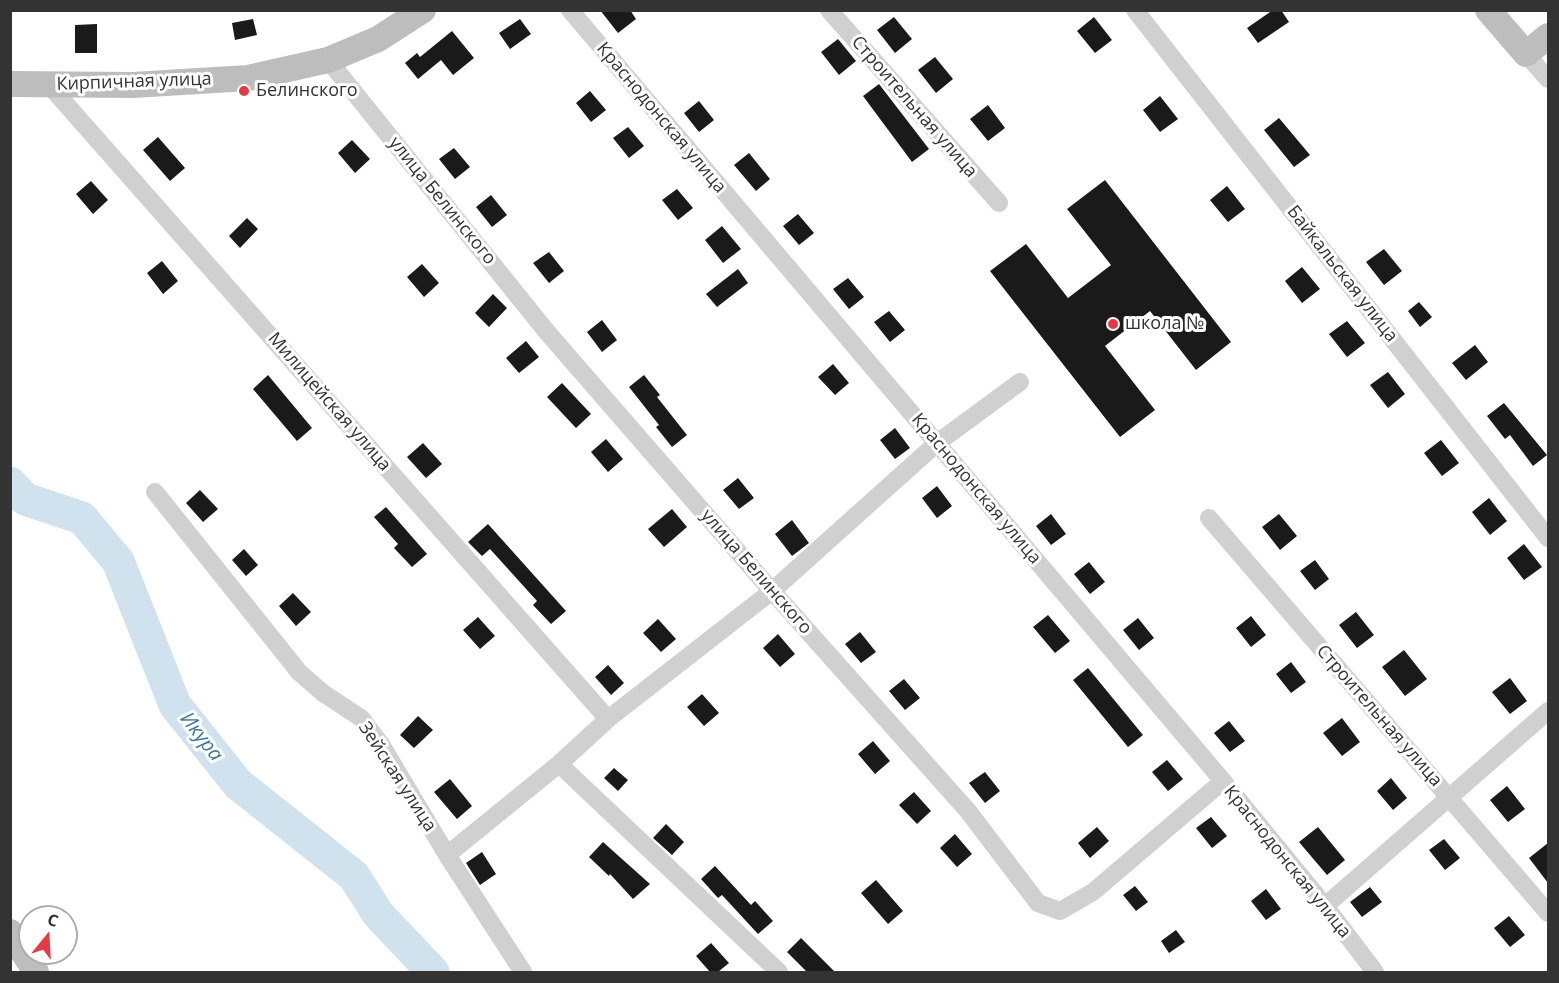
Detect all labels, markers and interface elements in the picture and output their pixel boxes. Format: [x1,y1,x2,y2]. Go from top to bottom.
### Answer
street label: Строительная улица [847,32,981,182]
street label: Краснодонская улица [592,38,730,198]
street label: Кирпичная улица [56,69,212,95]
place label: Белинского [256,80,358,102]
marker: Белинского [237,84,251,98]
street label: улица Белинского [384,133,500,269]
street label: Байкальская улица [1282,201,1402,347]
place label: школа № [1125,313,1204,335]
marker: школа № [1106,317,1120,331]
street label: Милицейская улица [263,328,395,476]
street label: Краснодонская улица [907,409,1045,569]
street label: улица Белинского [696,505,816,639]
street label: Строительная улица [1312,641,1446,791]
water label: Икура [174,708,228,766]
street label: Зейская улица [353,718,441,836]
street label: Краснодонская улица [1219,781,1355,943]
north arrow [18,905,78,965]
text: С [45,908,61,932]

